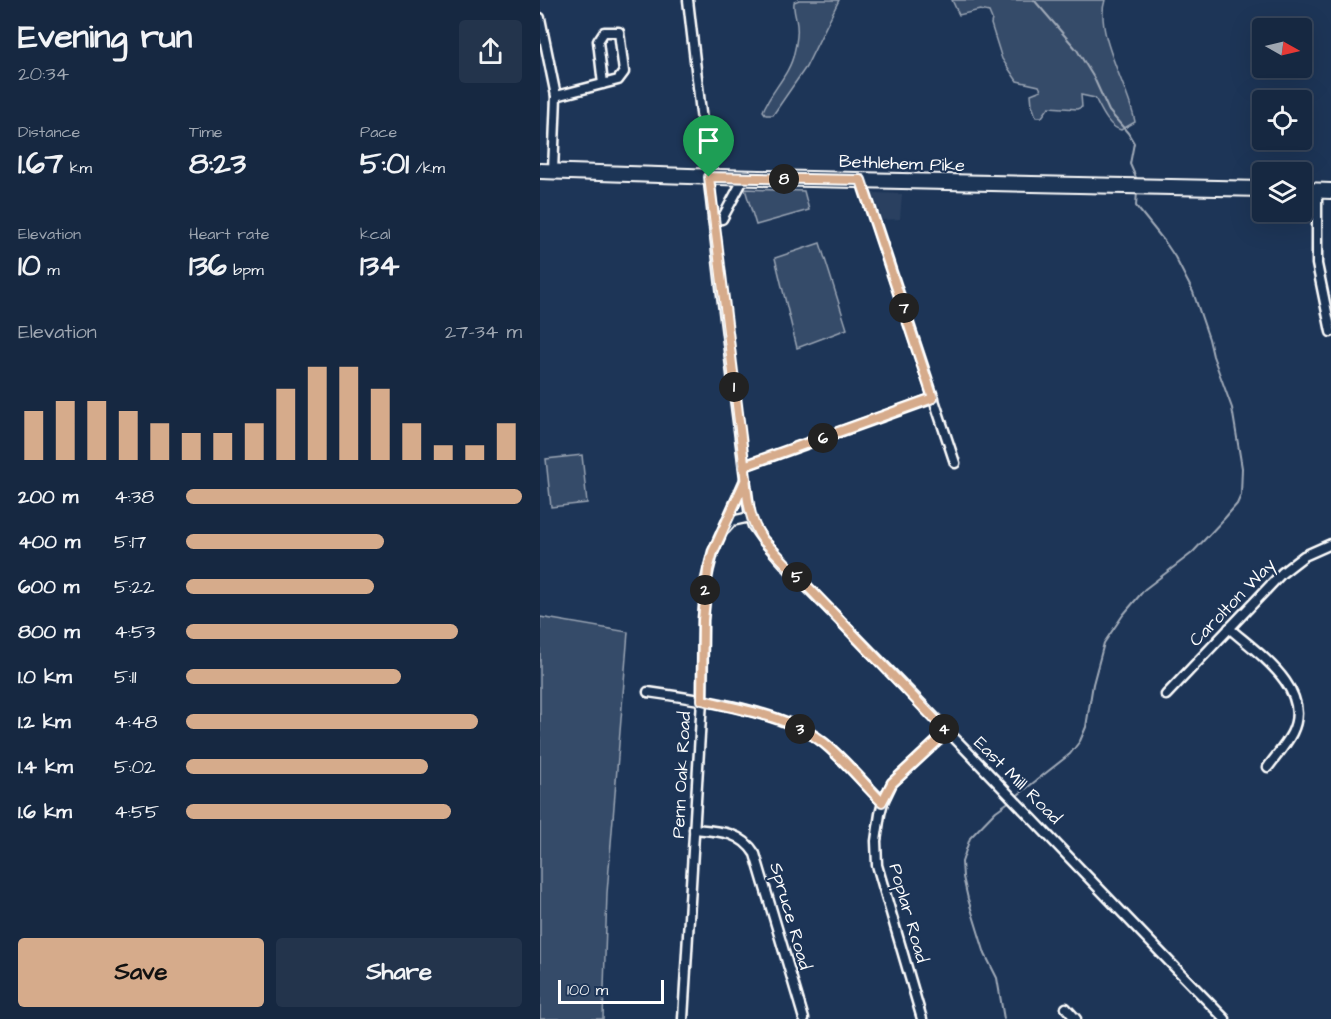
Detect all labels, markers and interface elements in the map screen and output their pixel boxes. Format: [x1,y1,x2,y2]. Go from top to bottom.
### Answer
text: Evening run [18,14,192,60]
north arrow [1252,18,1312,78]
map controls [1252,18,1312,222]
button: share [459,20,522,83]
text: 20:34 [18,60,69,88]
button: locate [1252,90,1312,150]
pin [683,115,734,177]
text: Distance [18,121,80,143]
text: Time [189,121,223,143]
text: Pace [360,121,397,143]
icon: arrive [692,124,725,157]
text: 1.67 [18,143,63,185]
text: 8:23 [189,143,246,185]
text: 5:01 [360,143,409,185]
street label: Bethlehem Pike [838,149,966,178]
text: km [63,157,92,179]
text: /km [409,157,445,179]
button: layers [1252,162,1312,222]
pin: 8 [769,164,799,194]
text: 8 [779,168,789,190]
text: Elevation [18,223,81,245]
text: Heart rate [189,223,269,245]
text: kcal [360,223,391,245]
text: 10 [18,245,41,287]
text: 136 [189,245,227,287]
text: 134 [360,245,400,287]
text: m [41,259,60,281]
text: bpm [227,259,264,281]
pin: 7 [889,293,919,323]
text: 7 [899,297,909,319]
text: Elevation [18,318,97,346]
text: 27–34 m [445,318,522,346]
pin: 1 [719,372,749,402]
text: 1 [733,376,735,398]
pin: 6 [808,423,838,453]
text: 6 [818,427,828,449]
text: 200 m [18,483,78,511]
text: 4:38 [114,483,154,511]
text: 400 m [18,528,80,556]
text: 5:17 [114,528,146,556]
street label: Carolton Way [1184,552,1282,653]
pin: 5 [782,562,812,592]
text: 5 [791,566,803,588]
text: 600 m [18,573,79,601]
text: 5:22 [114,573,154,601]
pin: 2 [690,575,720,605]
text: 2 [700,579,710,601]
text: 800 m [18,618,80,646]
text: 4:53 [114,618,155,646]
text: 1.0 km [18,663,72,691]
text: 5:11 [114,663,137,691]
text: 1.2 km [18,708,71,736]
text: 4:48 [114,708,158,736]
street label: Penn Oak Road [666,711,697,839]
pin: 3 [785,714,815,744]
pin: 4 [929,714,959,744]
text: 3 [796,718,804,740]
text: 4 [939,718,949,740]
street label: East Mill Road [968,731,1067,830]
text: 1.4 km [18,753,73,781]
text: 5:02 [114,753,156,781]
text: 1.6 km [18,798,72,826]
text: 4:55 [114,798,159,826]
street label: Spruce Road [763,860,818,973]
street label: Poplar Road [882,861,935,966]
button: Save [18,938,264,1007]
button: Share [276,938,522,1007]
scale bar [558,977,664,1004]
text: 100 m [567,979,608,1001]

